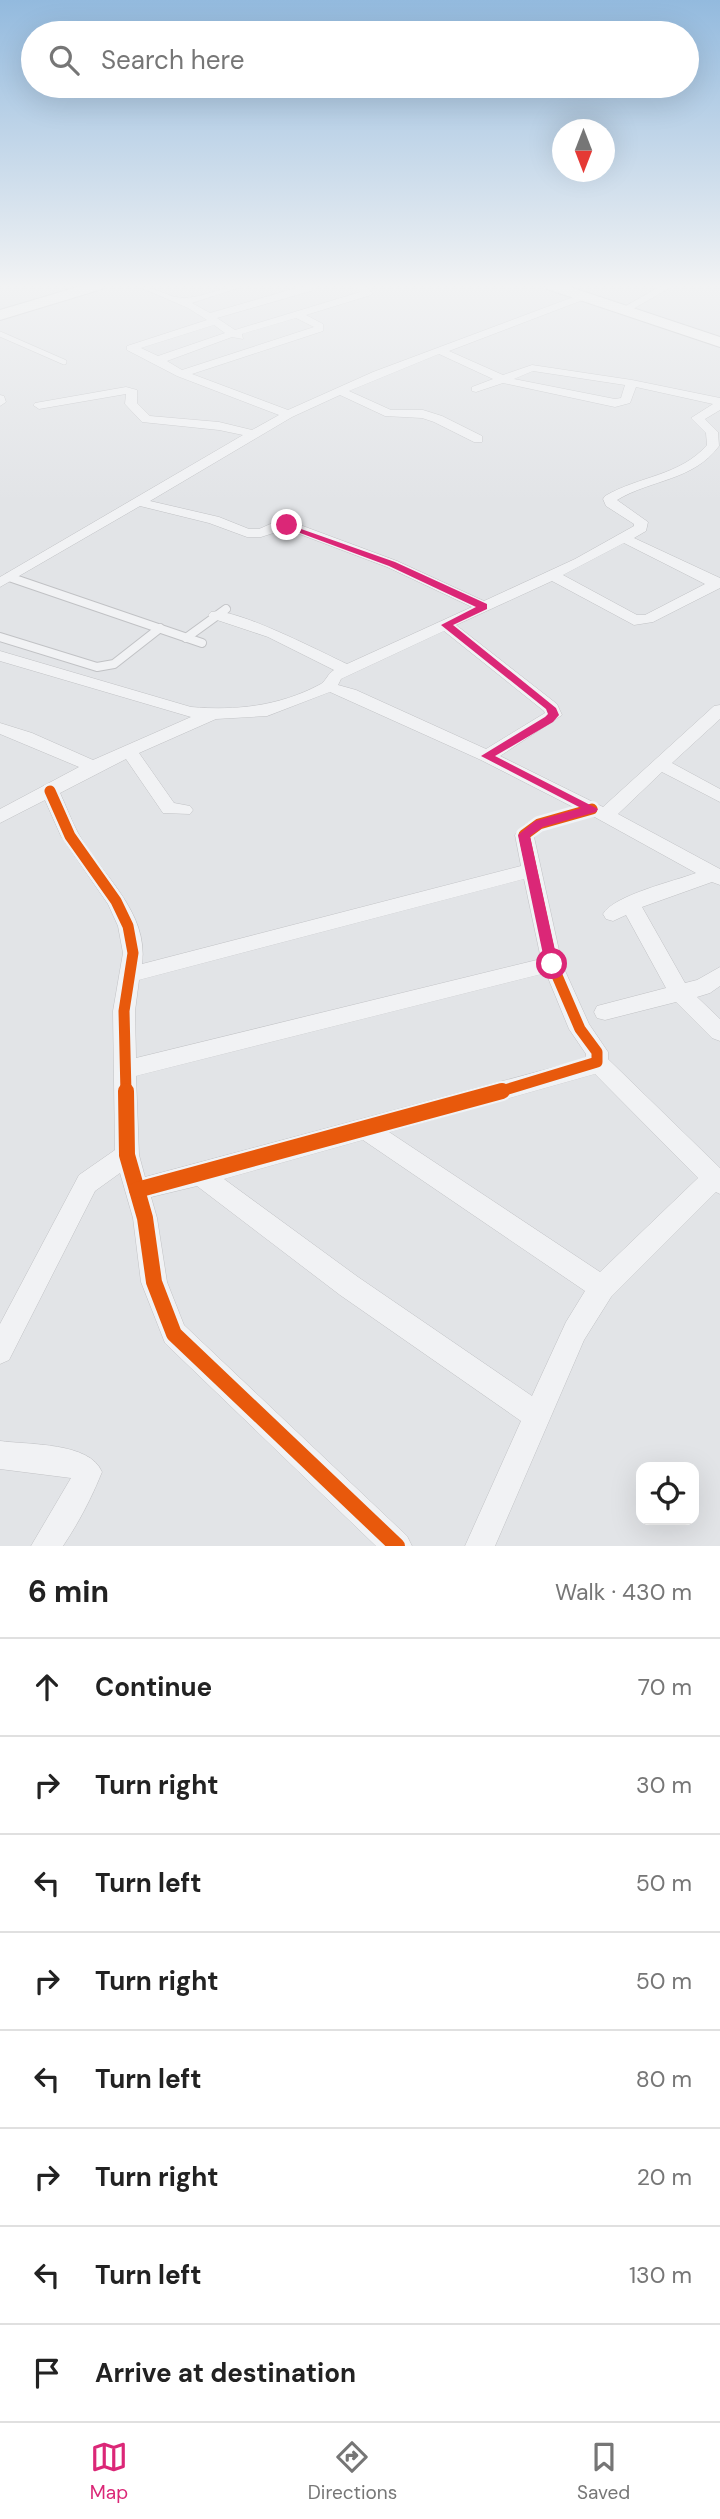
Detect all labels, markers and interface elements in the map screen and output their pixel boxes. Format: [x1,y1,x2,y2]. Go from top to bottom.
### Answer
search box [21,21,699,98]
icon: search [45,41,83,79]
text: Search here [101,43,244,77]
north arrow [552,119,615,182]
route end [271,509,302,540]
route start [536,948,567,979]
map controls [636,1462,699,1525]
button: locate [636,1462,699,1525]
text: 6 min [28,1572,109,1611]
text: Walk · 430 m [555,1577,692,1607]
icon: ahead [28,1668,66,1706]
text: Continue [95,1670,212,1704]
text: 70 m [638,1672,692,1702]
icon: right [28,1766,66,1804]
text: Turn right [95,1768,219,1802]
text: 30 m [636,1770,692,1800]
icon: left [28,1864,66,1902]
text: Turn left [95,1866,202,1900]
text: 50 m [636,1868,692,1898]
icon: right [28,1962,66,2000]
text: Turn right [95,1964,219,1998]
text: 50 m [636,1966,692,1996]
icon: left [28,2060,66,2098]
text: Turn left [95,2062,202,2096]
text: 80 m [636,2064,692,2094]
icon: right [28,2158,66,2196]
text: Turn right [95,2160,219,2194]
text: 20 m [637,2162,692,2192]
icon: left [28,2256,66,2294]
text: Turn left [95,2258,202,2292]
text: 130 m [629,2260,692,2290]
icon: arrive [28,2354,66,2392]
text: Arrive at destination [95,2356,356,2390]
tab: Map [90,2438,128,2505]
tab: Directions [308,2438,397,2505]
tab: Saved [577,2438,630,2505]

